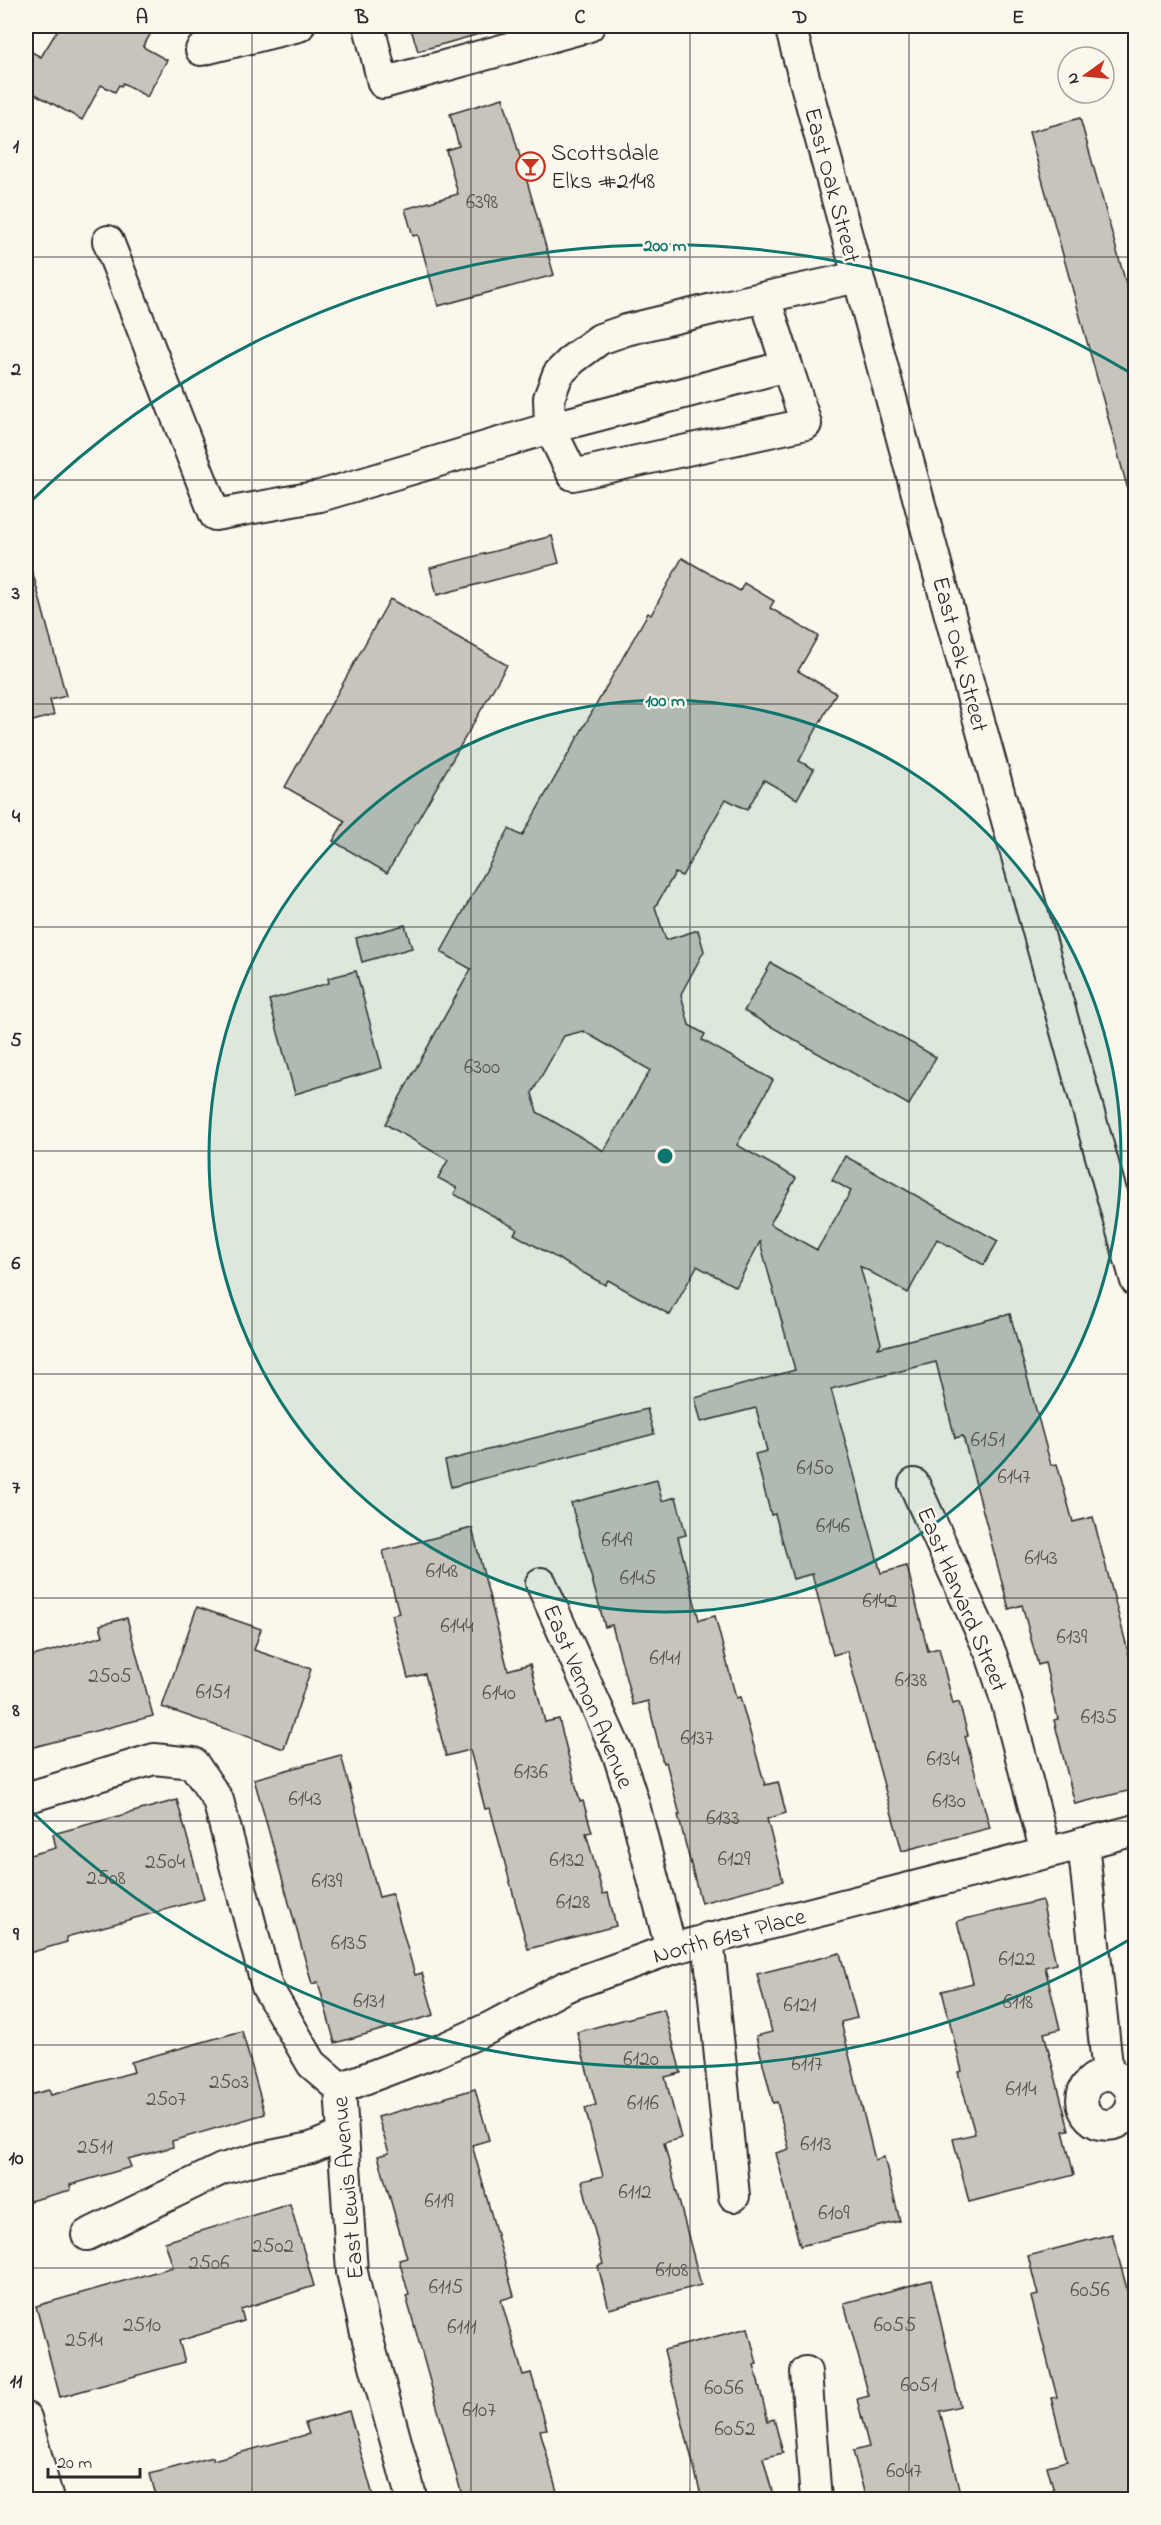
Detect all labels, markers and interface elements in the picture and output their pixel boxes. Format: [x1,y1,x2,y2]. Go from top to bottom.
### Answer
text: A [136,4,148,33]
text: B [354,4,369,33]
text: C [575,4,586,33]
text: D [792,4,807,33]
text: E [1012,4,1024,33]
north arrow [1056,45,1116,105]
text: N [1060,70,1086,87]
street label: East Oak Street [793,104,868,267]
text: 1 [13,133,20,162]
place label: Scottsdale Elks #2148 [551,137,659,200]
bar icon: Scottsdale Elks #2148 [514,150,546,182]
house number: 6398 [466,188,498,218]
text: 200 m [643,234,687,260]
text: 2 [10,356,21,385]
street label: East Oak Street [921,573,996,736]
text: 3 [11,580,20,609]
text: 100 m [645,689,685,715]
text: 4 [12,803,21,832]
text: 5 [10,1027,22,1056]
house number: 6300 [464,1053,500,1083]
centre of rings [655,1146,675,1166]
text: 6 [12,1250,21,1279]
house number: 6151 [971,1426,1006,1456]
house number: 6150 [796,1454,834,1484]
house number: 6147 [997,1463,1031,1493]
text: 7 [12,1474,21,1503]
street label: East Harvard Street [906,1502,1015,1698]
house number: 6146 [816,1512,850,1542]
house number: 6149 [602,1526,633,1556]
house number: 6143 [1024,1544,1058,1574]
house number: 6148 [426,1557,458,1587]
house number: 6145 [620,1564,656,1594]
house number: 6142 [862,1587,898,1617]
street label: East Vernon Avenue [532,1599,641,1795]
house number: 6144 [440,1612,474,1642]
house number: 6139 [1057,1623,1088,1653]
house number: 6141 [649,1644,681,1674]
house number: 2505 [88,1662,132,1692]
house number: 6138 [895,1666,927,1696]
house number: 6151 [196,1678,231,1708]
house number: 6140 [482,1679,516,1709]
text: 8 [11,1697,20,1726]
house number: 6135 [1081,1703,1117,1733]
house number: 6137 [680,1724,714,1754]
house number: 6134 [926,1745,960,1775]
house number: 6136 [514,1758,548,1788]
house number: 6143 [288,1785,322,1815]
house number: 6130 [932,1787,966,1817]
house number: 6133 [706,1804,740,1834]
house number: 6129 [718,1845,751,1875]
house number: 6132 [549,1846,585,1876]
house number: 2504 [145,1848,185,1878]
house number: 2508 [86,1864,126,1894]
house number: 6139 [312,1867,343,1897]
house number: 6128 [556,1888,590,1918]
street label: North 61st Place [649,1900,810,1975]
text: 9 [12,1921,20,1950]
house number: 6135 [331,1929,367,1959]
house number: 6122 [999,1945,1035,1975]
house number: 6131 [353,1987,385,2017]
house number: 6118 [1003,1988,1033,2018]
house number: 6121 [783,1991,817,2021]
house number: 6120 [623,2045,659,2075]
house number: 6117 [791,2050,823,2080]
house number: 2503 [209,2068,249,2098]
house number: 6114 [1005,2075,1037,2105]
house number: 2507 [146,2085,186,2115]
house number: 6116 [627,2089,659,2119]
street label: East Lewis Avenue [324,2095,375,2281]
house number: 6113 [800,2130,832,2160]
house number: 2511 [77,2133,113,2163]
text: 10 [9,2145,24,2174]
house number: 6112 [618,2178,652,2208]
house number: 6119 [425,2187,454,2217]
house number: 6109 [818,2199,850,2229]
house number: 2502 [252,2232,294,2262]
house number: 2506 [189,2249,229,2279]
house number: 6108 [656,2256,689,2286]
house number: 6115 [429,2273,463,2303]
house number: 6056 [1070,2276,1110,2306]
house number: 2510 [123,2311,161,2341]
house number: 6055 [874,2311,916,2341]
house number: 6111 [447,2313,477,2343]
house number: 2514 [65,2326,103,2356]
text: 11 [10,2368,23,2397]
house number: 6051 [900,2371,938,2401]
house number: 6056 [704,2374,744,2404]
house number: 6107 [462,2396,496,2426]
house number: 6052 [715,2415,755,2445]
scale bar [48,2441,140,2479]
text: 20 m [57,2451,92,2477]
house number: 6047 [886,2457,922,2487]

